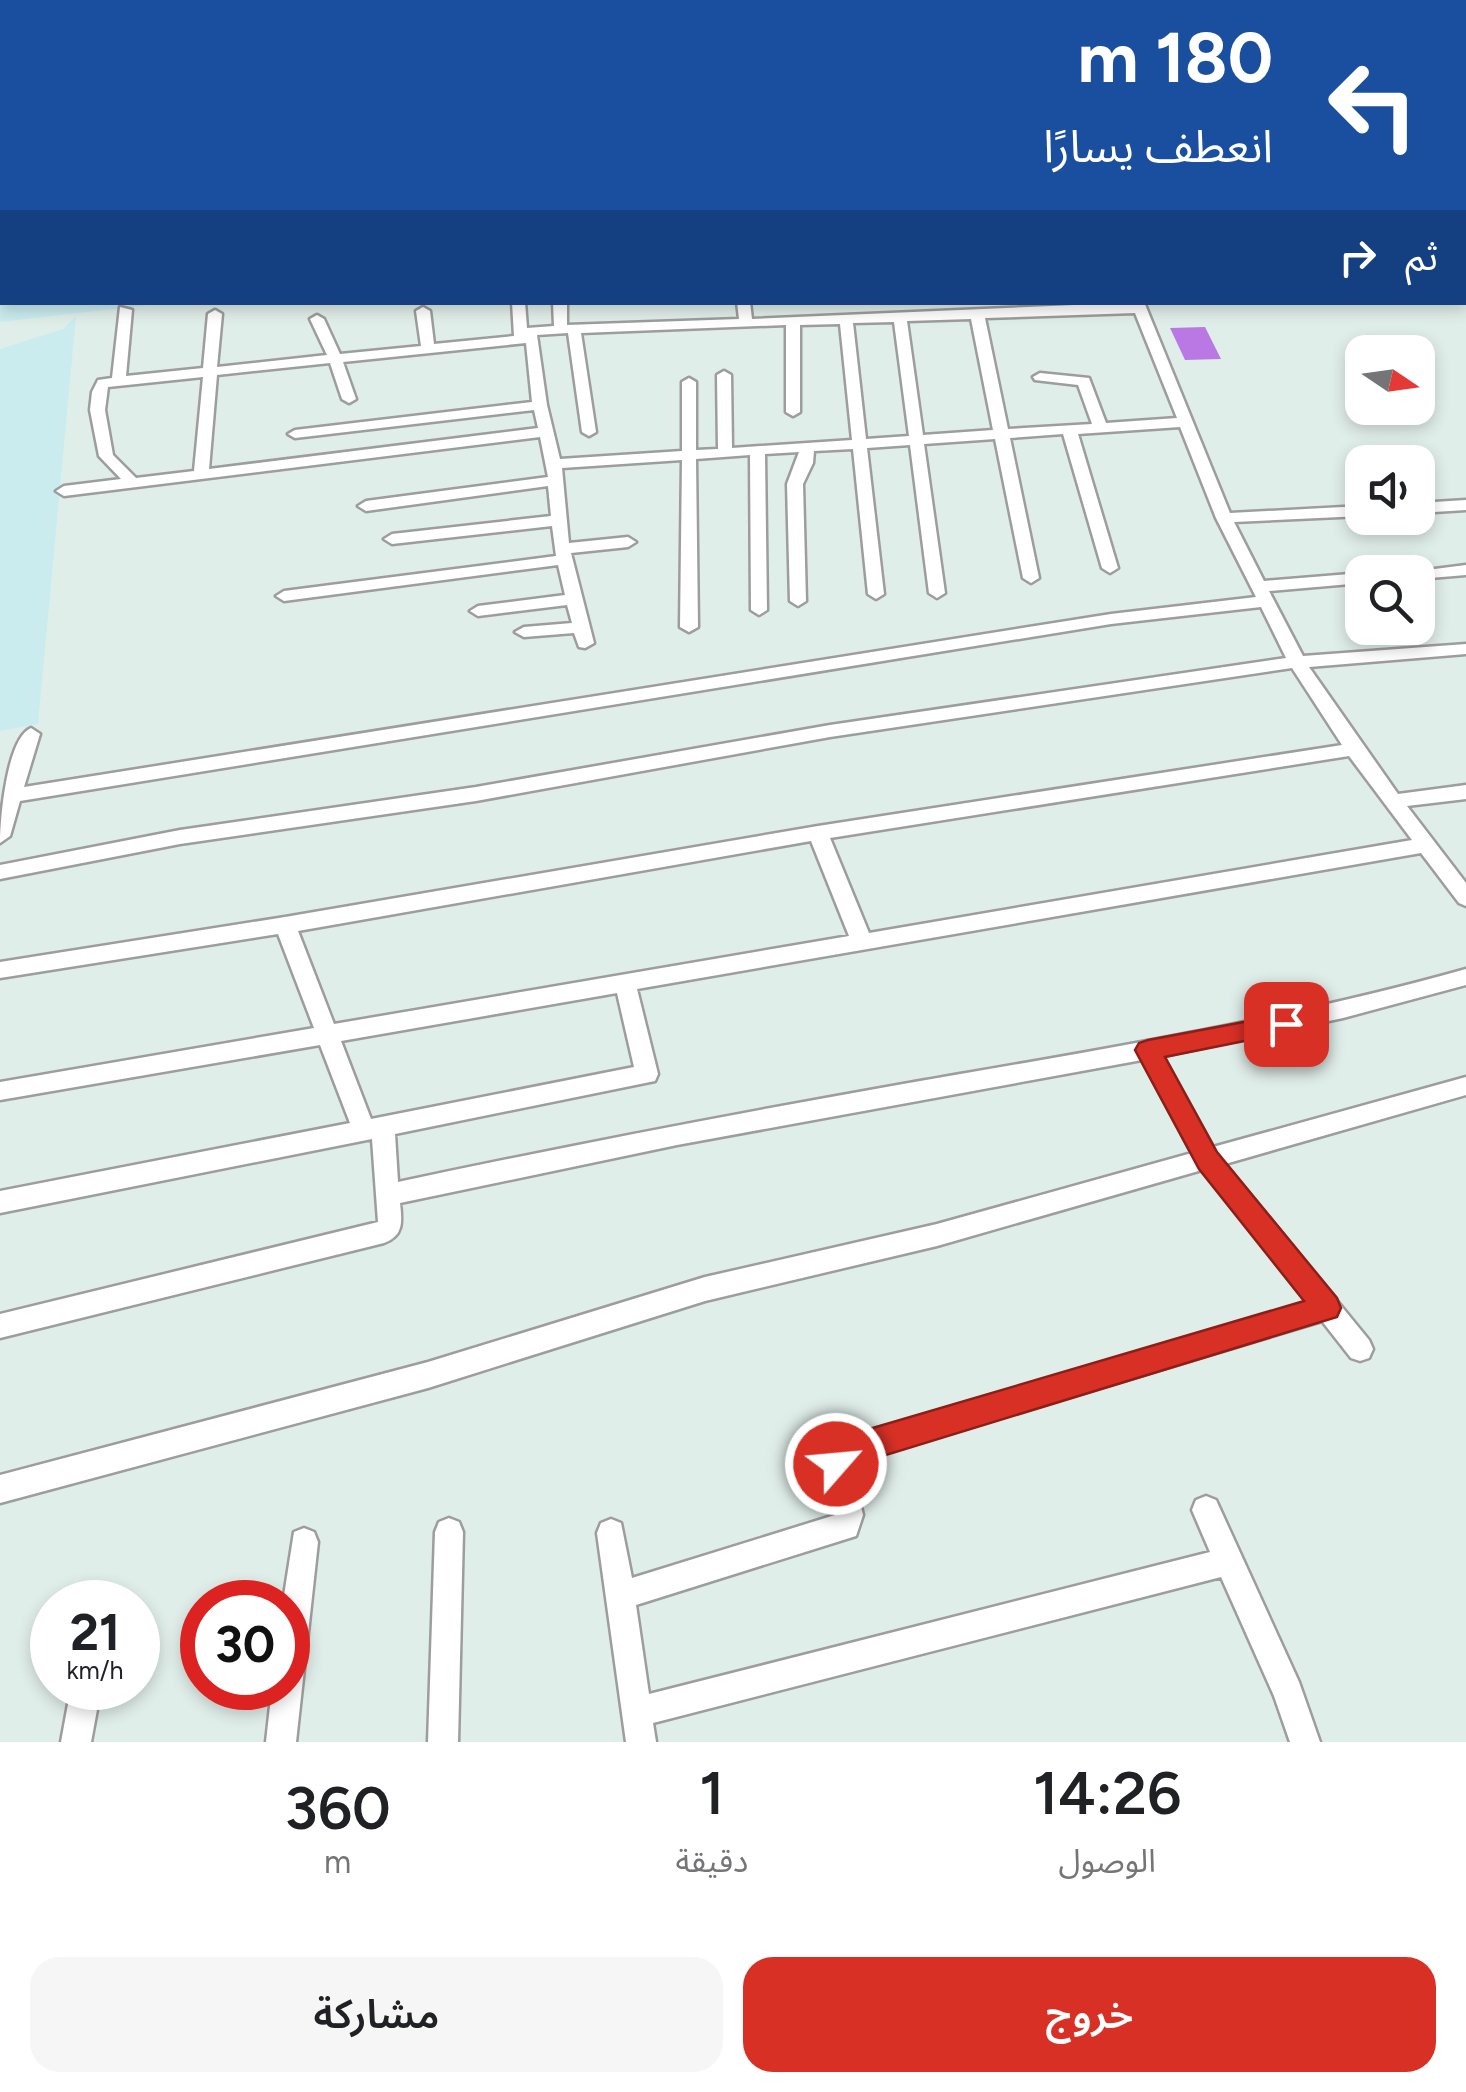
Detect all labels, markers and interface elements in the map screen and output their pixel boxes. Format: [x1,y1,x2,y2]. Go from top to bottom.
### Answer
text: 180 m [1078,15,1273,100]
icon: left [1308,40,1438,170]
text: انعطف يسارًا [1043,119,1273,173]
icon: right [1330,230,1385,285]
text: ثم [1405,234,1438,280]
north arrow [1345,335,1435,425]
map controls [1345,335,1435,645]
button: sound [1345,445,1435,535]
button: search [1345,555,1435,645]
pin [1244,982,1329,1067]
icon: arrive [1259,997,1314,1052]
position arrow [784,1412,888,1516]
speed limit sign: 30 [180,1580,310,1710]
text: 21 [70,1602,120,1663]
text: km/h [66,1655,124,1685]
text: 1 [699,1757,724,1829]
text: 14:26 [1033,1757,1181,1829]
text: 360 [285,1772,391,1844]
text: دقيقة [675,1842,748,1880]
text: الوصول [1059,1842,1156,1880]
text: m [324,1843,351,1881]
button: مشاركة [30,1957,723,2072]
button: خروج [743,1957,1436,2072]

